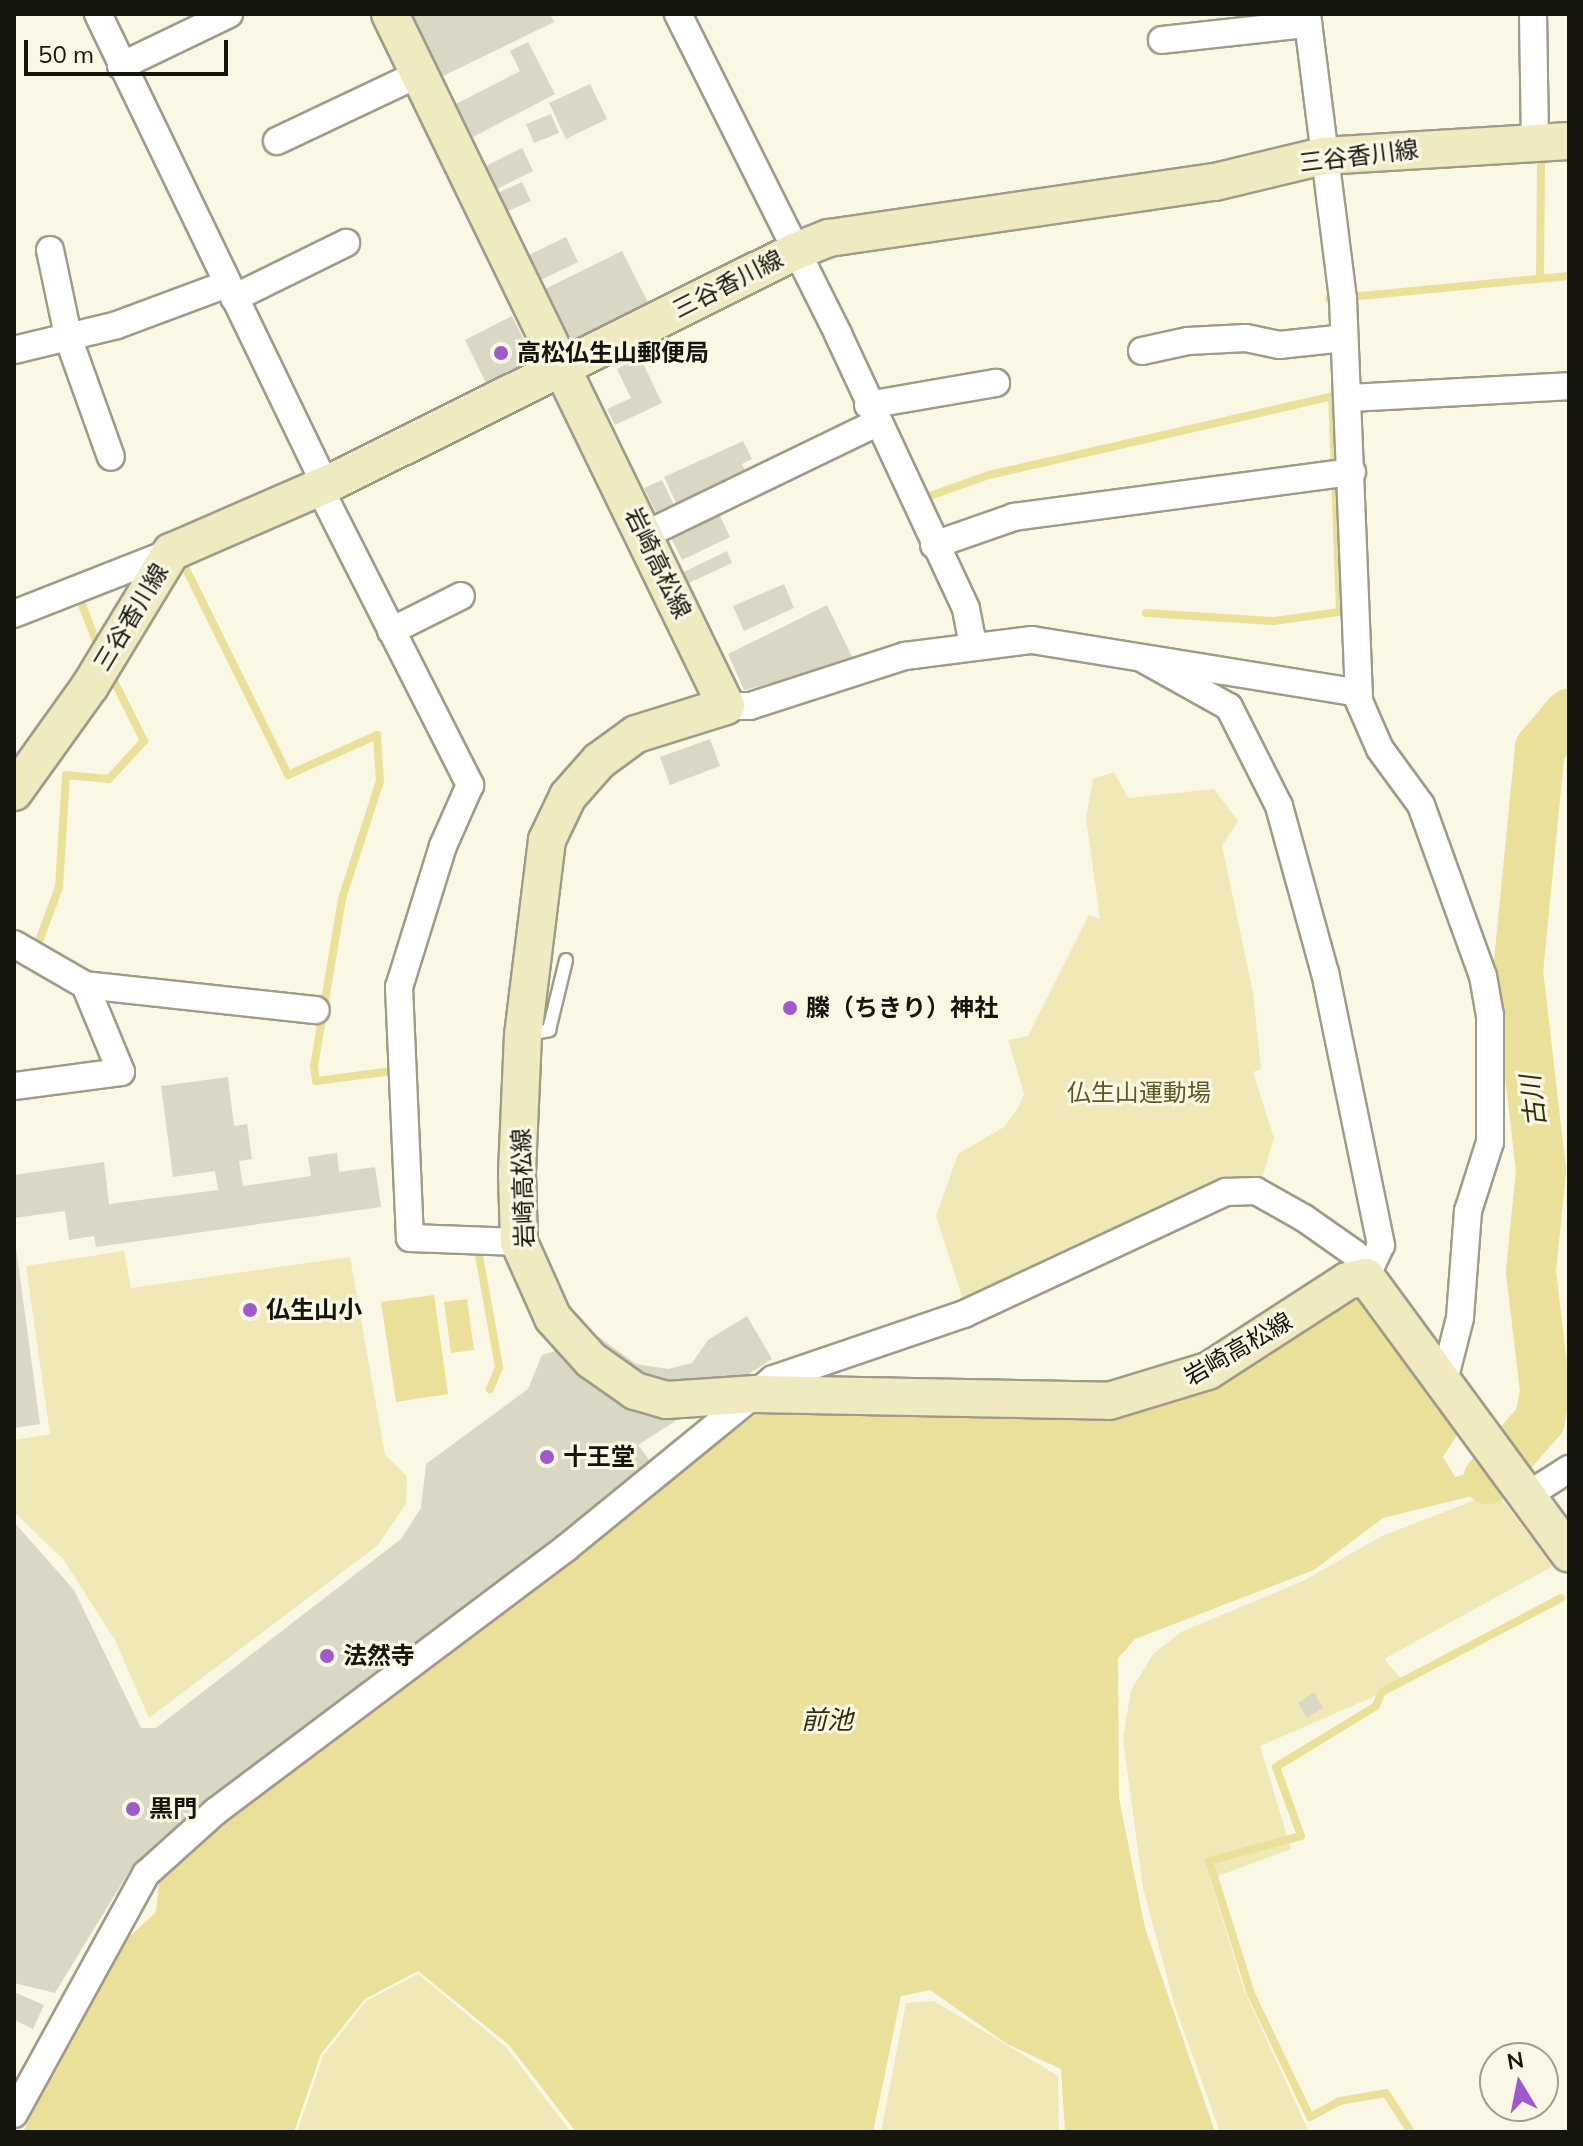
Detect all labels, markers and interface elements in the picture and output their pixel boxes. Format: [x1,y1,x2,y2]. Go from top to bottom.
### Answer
scale bar [28,24,232,74]
text: 50 m [38,39,94,69]
street label: 三谷香川線 [1298,134,1420,178]
street label: 三谷香川線 [668,244,788,324]
place label: 高松仏生山郵便局 [517,339,709,367]
marker: 高松仏生山郵便局 [492,344,510,362]
street label: 岩崎高松線 [619,503,697,623]
street label: 三谷香川線 [88,558,174,676]
place label: 榺（ちきり）神社 [806,994,998,1022]
marker: 榺（ちきり）神社 [781,999,799,1017]
water label: 古川 [1514,1073,1552,1129]
park label: 仏生山運動場 [1067,1079,1211,1107]
street label: 岩崎高松線 [507,1128,539,1248]
place label: 仏生山小 [266,1296,362,1324]
marker: 仏生山小 [241,1301,259,1319]
street label: 岩崎高松線 [1179,1307,1297,1391]
place label: 十王堂 [563,1443,635,1471]
marker: 十王堂 [538,1448,556,1466]
place label: 法然寺 [343,1642,415,1670]
marker: 法然寺 [318,1647,336,1665]
water label: 前池 [801,1704,853,1736]
place label: 黒門 [149,1795,197,1823]
marker: 黒門 [124,1800,142,1818]
north arrow [1479,2042,1559,2122]
text: N [1505,2045,1526,2076]

